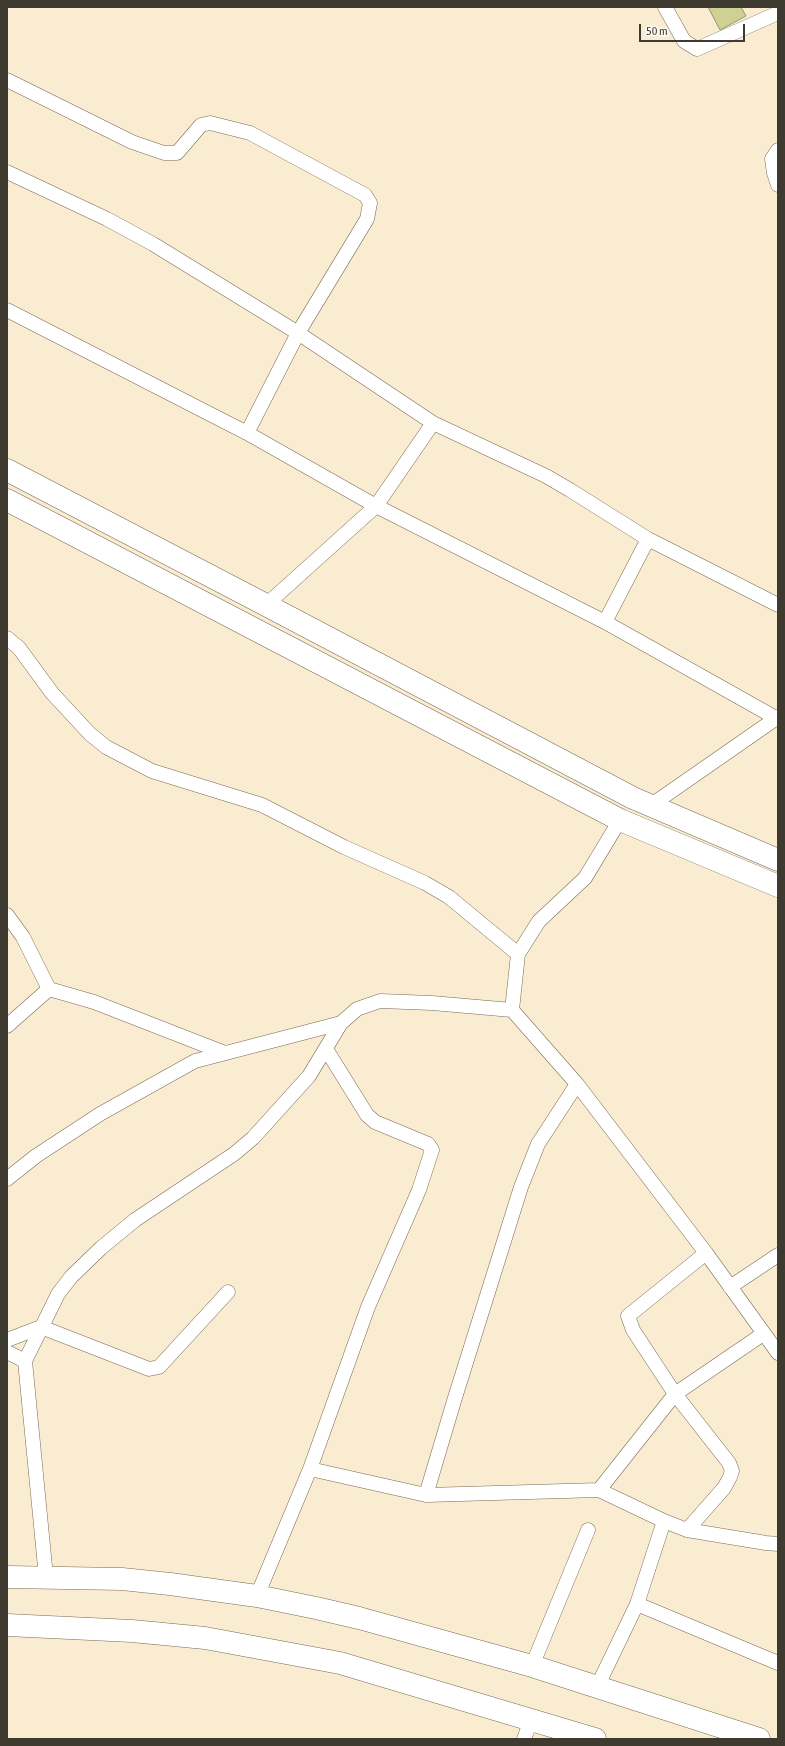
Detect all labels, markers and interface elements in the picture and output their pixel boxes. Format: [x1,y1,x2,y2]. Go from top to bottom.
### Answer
scale bar [641,16,747,42]
text: 50 m [646,24,668,38]

